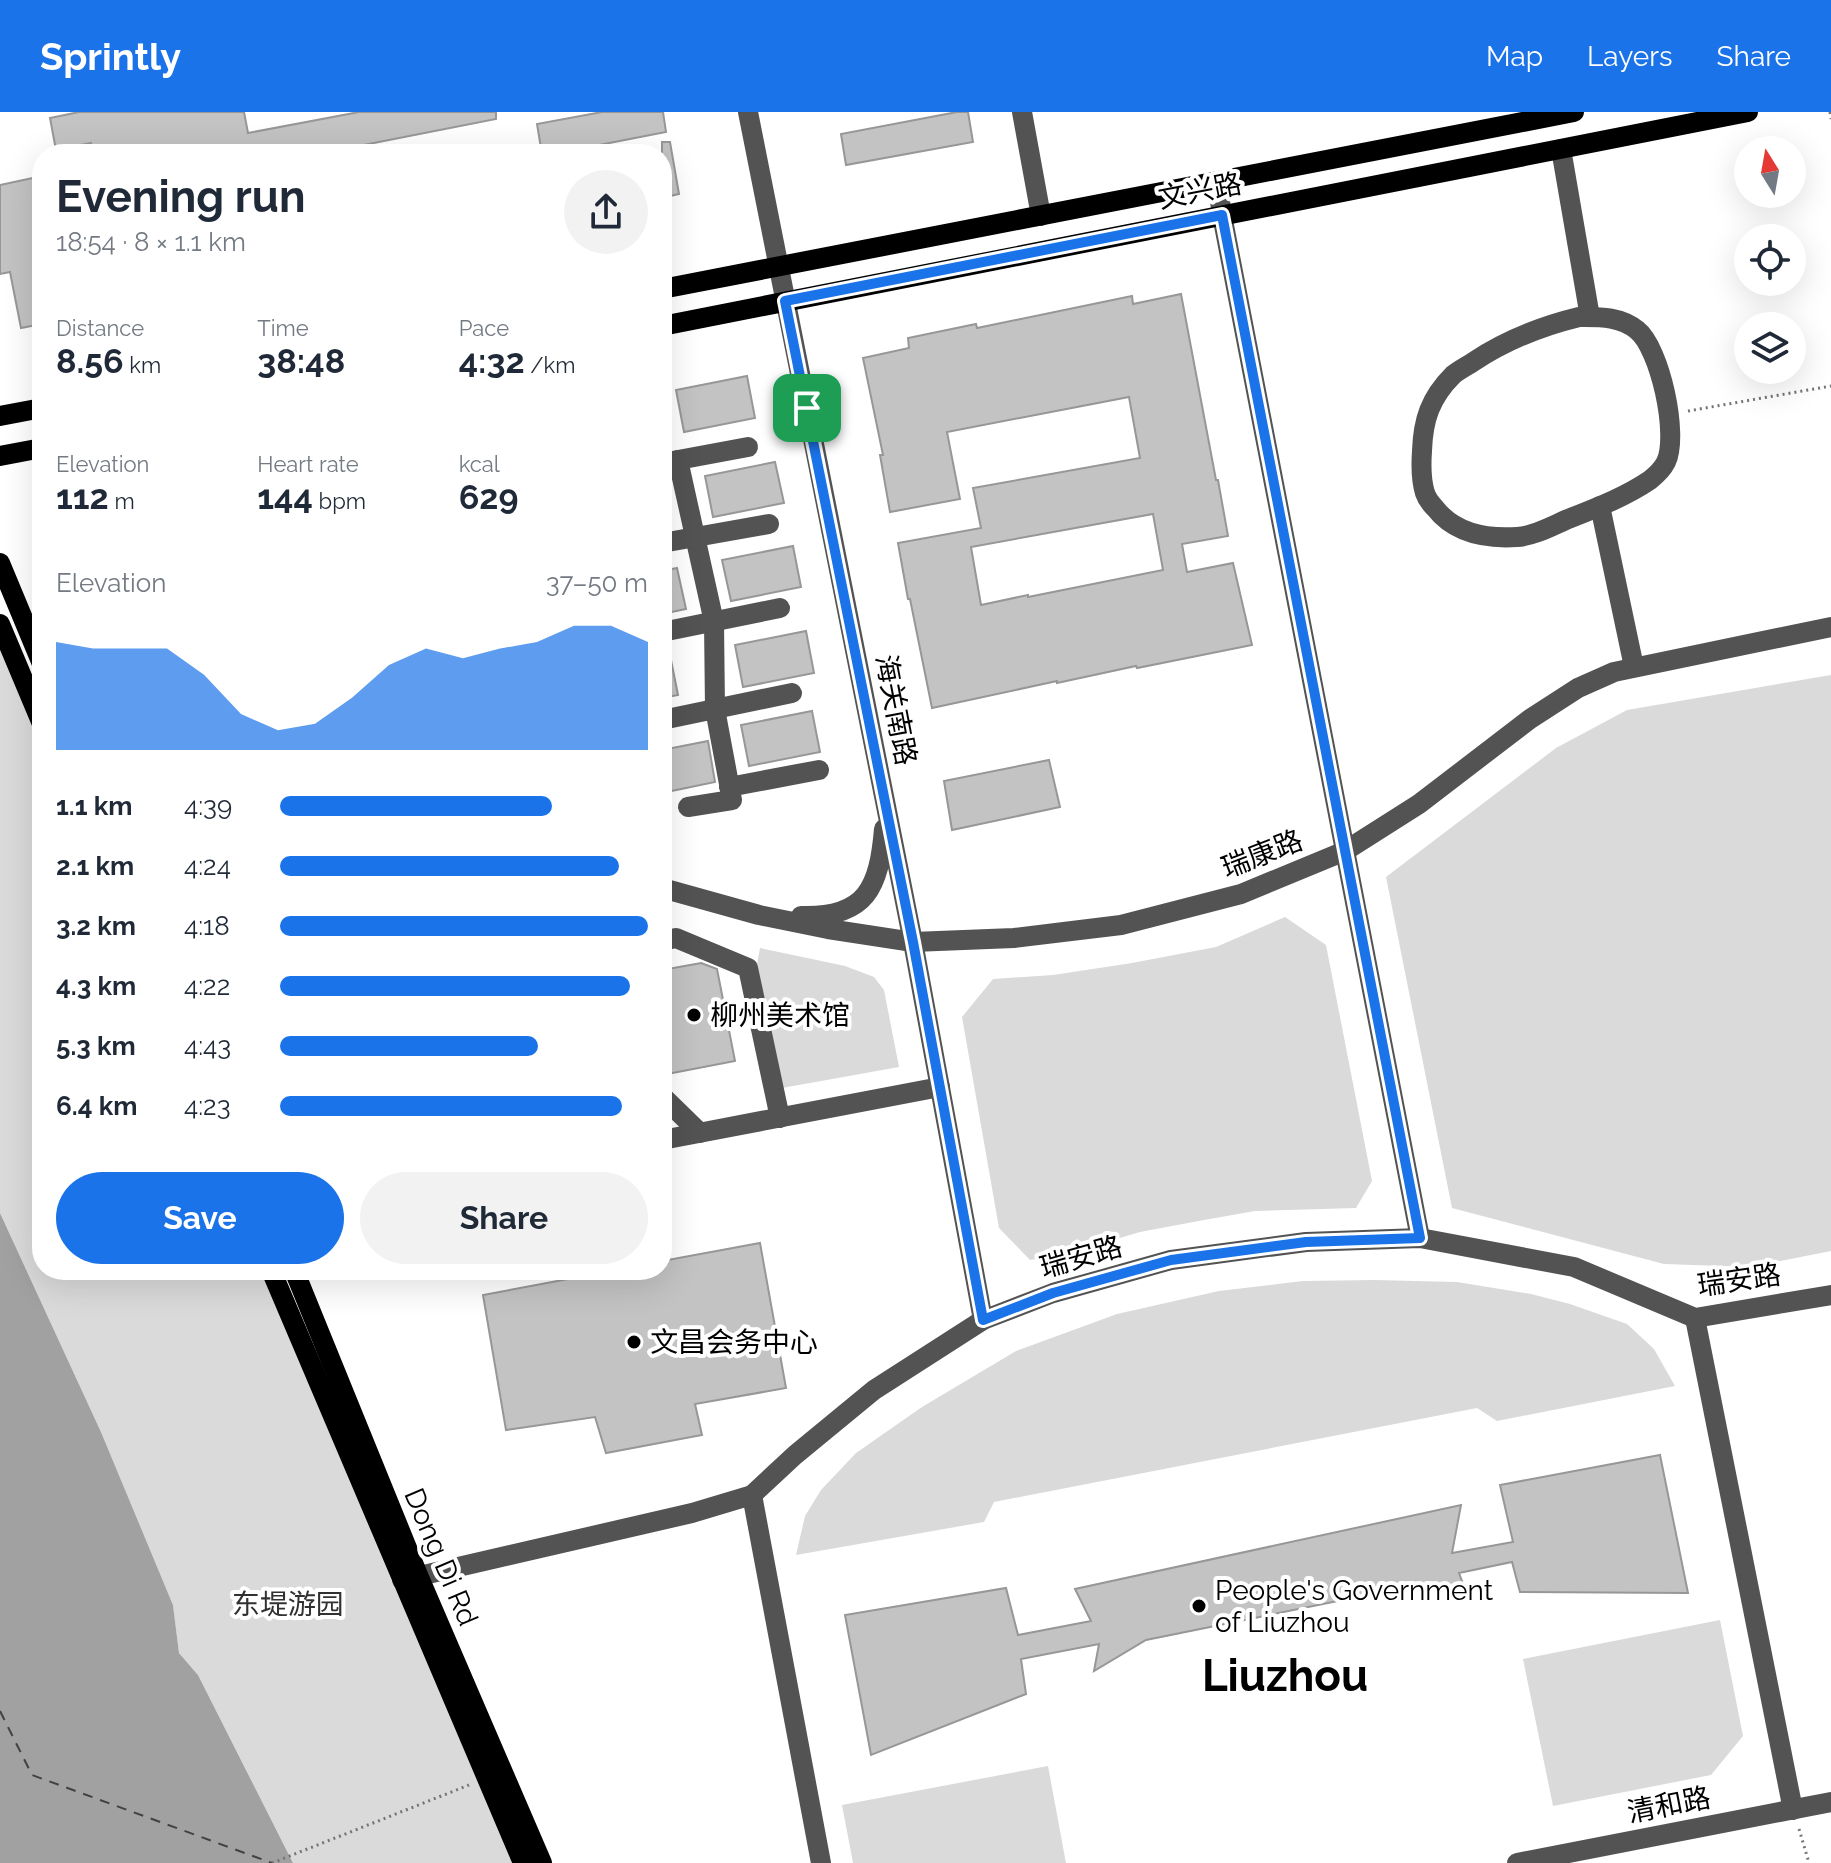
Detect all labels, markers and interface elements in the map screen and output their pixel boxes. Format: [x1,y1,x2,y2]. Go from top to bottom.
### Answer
text: Sprintly [40,34,181,79]
text: Map [1486,40,1543,73]
text: Layers [1587,40,1673,73]
text: Share [1717,40,1791,73]
north arrow [1734,136,1806,208]
map controls [1734,136,1806,384]
street label: 文兴路 [1156,167,1244,215]
button: share [564,170,648,254]
text: Evening run [56,171,305,222]
button: locate [1734,224,1806,296]
text: 18:54 · 8 × 1.1 km [56,227,246,257]
button: layers [1734,312,1806,384]
text: Distance [56,315,144,341]
text: Time [257,315,309,341]
text: Pace [459,315,509,341]
text: 8.56 [56,341,124,381]
text: 38:48 [257,341,345,381]
text: 4:32 [459,341,525,381]
text: km [124,352,161,378]
text: /km [525,352,575,378]
pin [773,374,841,442]
icon: arrive [785,386,829,430]
text: Elevation [56,451,149,477]
text: Heart rate [257,451,359,477]
text: kcal [459,451,500,477]
text: 112 [56,477,109,517]
text: 144 [257,477,313,517]
text: 629 [459,477,519,517]
text: m [109,488,135,514]
text: bpm [313,488,366,514]
text: Elevation [56,568,166,598]
text: 37–50 m [546,568,648,598]
street label: 海关南路 [869,652,923,768]
text: 1.1 km [56,791,133,821]
text: 4:39 [184,791,232,821]
street label: 瑞康路 [1217,824,1307,884]
text: 2.1 km [56,851,134,881]
text: 4:24 [184,851,231,881]
text: 3.2 km [56,911,136,941]
text: 4:18 [184,911,230,941]
text: 4.3 km [56,971,136,1001]
text: 4:22 [184,971,230,1001]
place label: 柳州美术馆 [710,999,850,1032]
marker: 柳州美术馆 [685,1006,703,1024]
text: 5.3 km [56,1031,136,1061]
text: 4:43 [184,1031,231,1061]
text: 6.4 km [56,1091,137,1121]
text: 4:23 [184,1091,231,1121]
button: Save [56,1172,344,1264]
button: Share [360,1172,648,1264]
street label: 瑞安路 [1036,1230,1126,1284]
street label: 瑞安路 [1695,1258,1783,1302]
place label: 文昌会务中心 [650,1326,818,1359]
marker: 文昌会务中心 [625,1333,643,1351]
street label: Dong Di Rd [397,1483,485,1631]
place label: People's Government of Liuzhou [1215,1574,1494,1639]
park label: 东堤游园 [232,1588,344,1621]
marker: People's Government of Liuzhou [1190,1597,1208,1615]
district label: Liuzhou [1202,1650,1368,1701]
street label: 清和路 [1625,1781,1713,1829]

